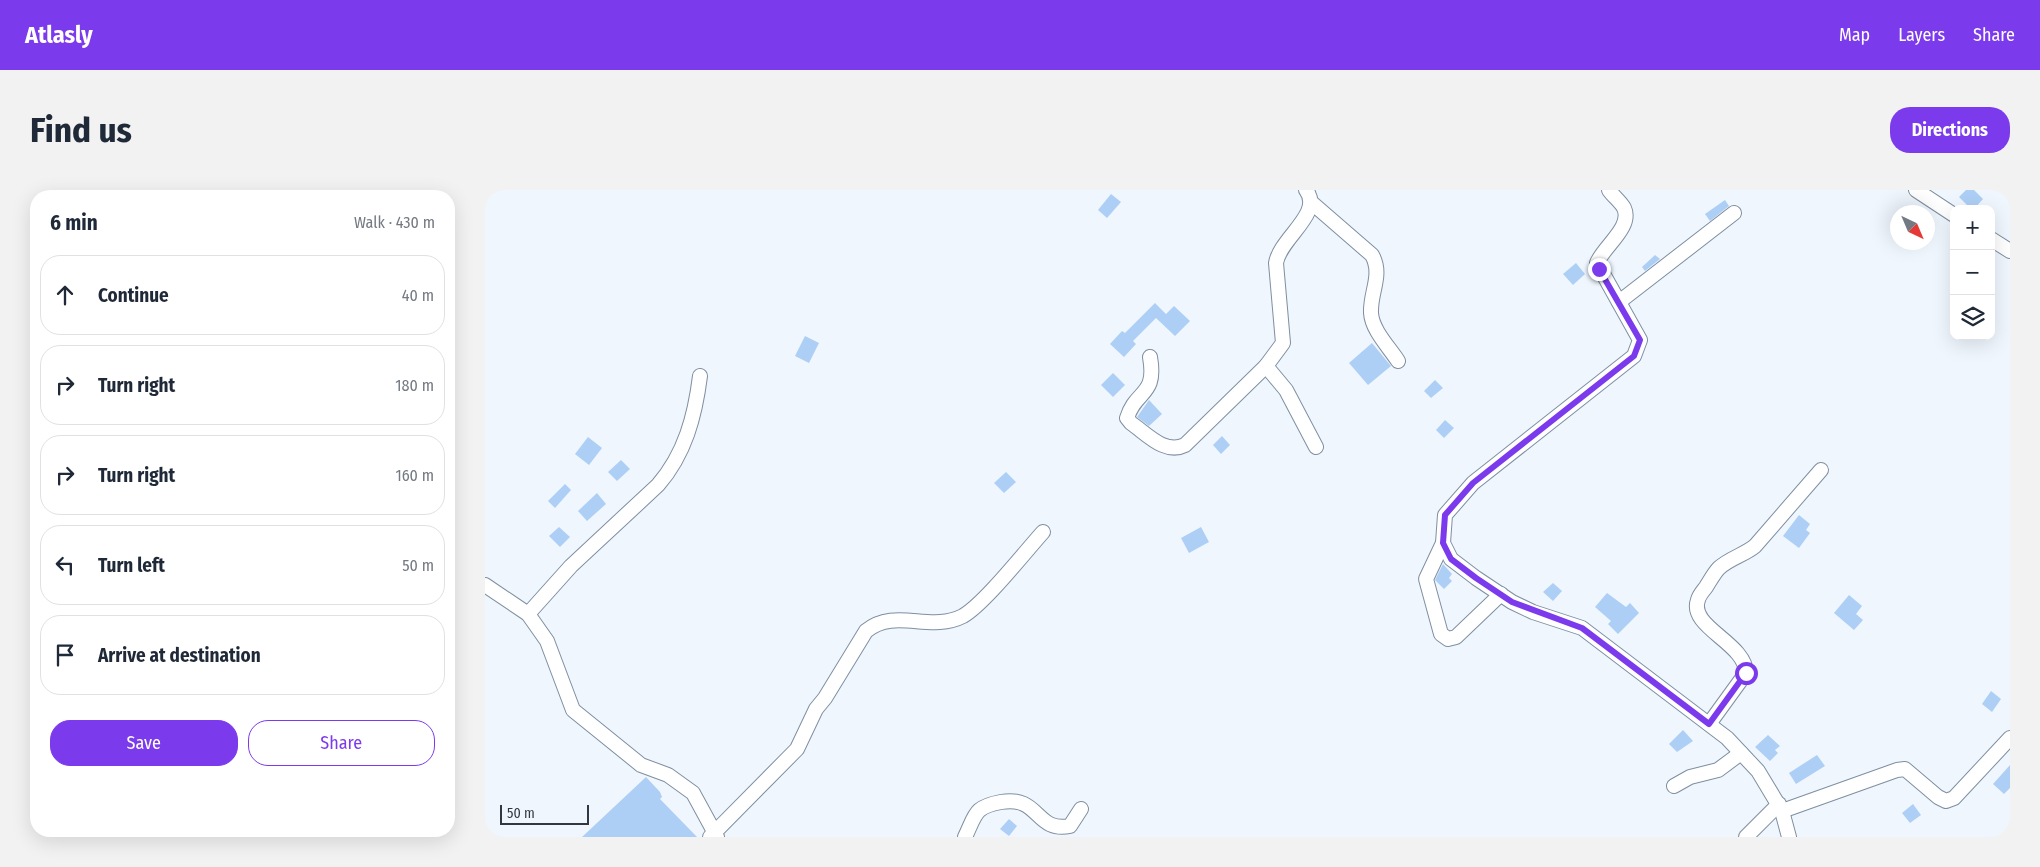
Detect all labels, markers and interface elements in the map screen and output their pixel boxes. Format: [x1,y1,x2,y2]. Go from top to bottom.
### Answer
text: Atlasly [25,21,93,49]
text: Map [1839,24,1870,46]
text: Layers [1898,24,1945,46]
text: Share [1973,24,2015,46]
button: Directions [1890,107,2010,153]
text: Find us [30,109,132,151]
north arrow [1890,205,1935,250]
map controls [1950,205,1995,340]
button: + [1950,205,1995,250]
text: 6 min [50,210,98,236]
text: Walk · 430 m [354,213,435,232]
button: − [1950,250,1995,295]
route end [1588,258,1611,281]
icon: ahead [51,281,79,309]
text: Continue [98,284,169,307]
text: 40 m [402,286,434,305]
button: layers [1950,295,1995,340]
icon: right [51,371,79,399]
text: Turn right [98,374,175,397]
text: 180 m [395,376,434,395]
icon: right [51,461,79,489]
text: Turn right [98,464,175,487]
text: 160 m [395,466,434,485]
icon: left [51,551,79,579]
text: Turn left [98,554,165,577]
text: 50 m [402,556,434,575]
icon: arrive [51,641,79,669]
text: Arrive at destination [98,644,261,667]
route start [1735,662,1758,685]
button: Save [50,720,238,766]
button: Share [248,720,435,766]
scale bar [500,802,589,825]
text: 50 m [507,805,535,822]

